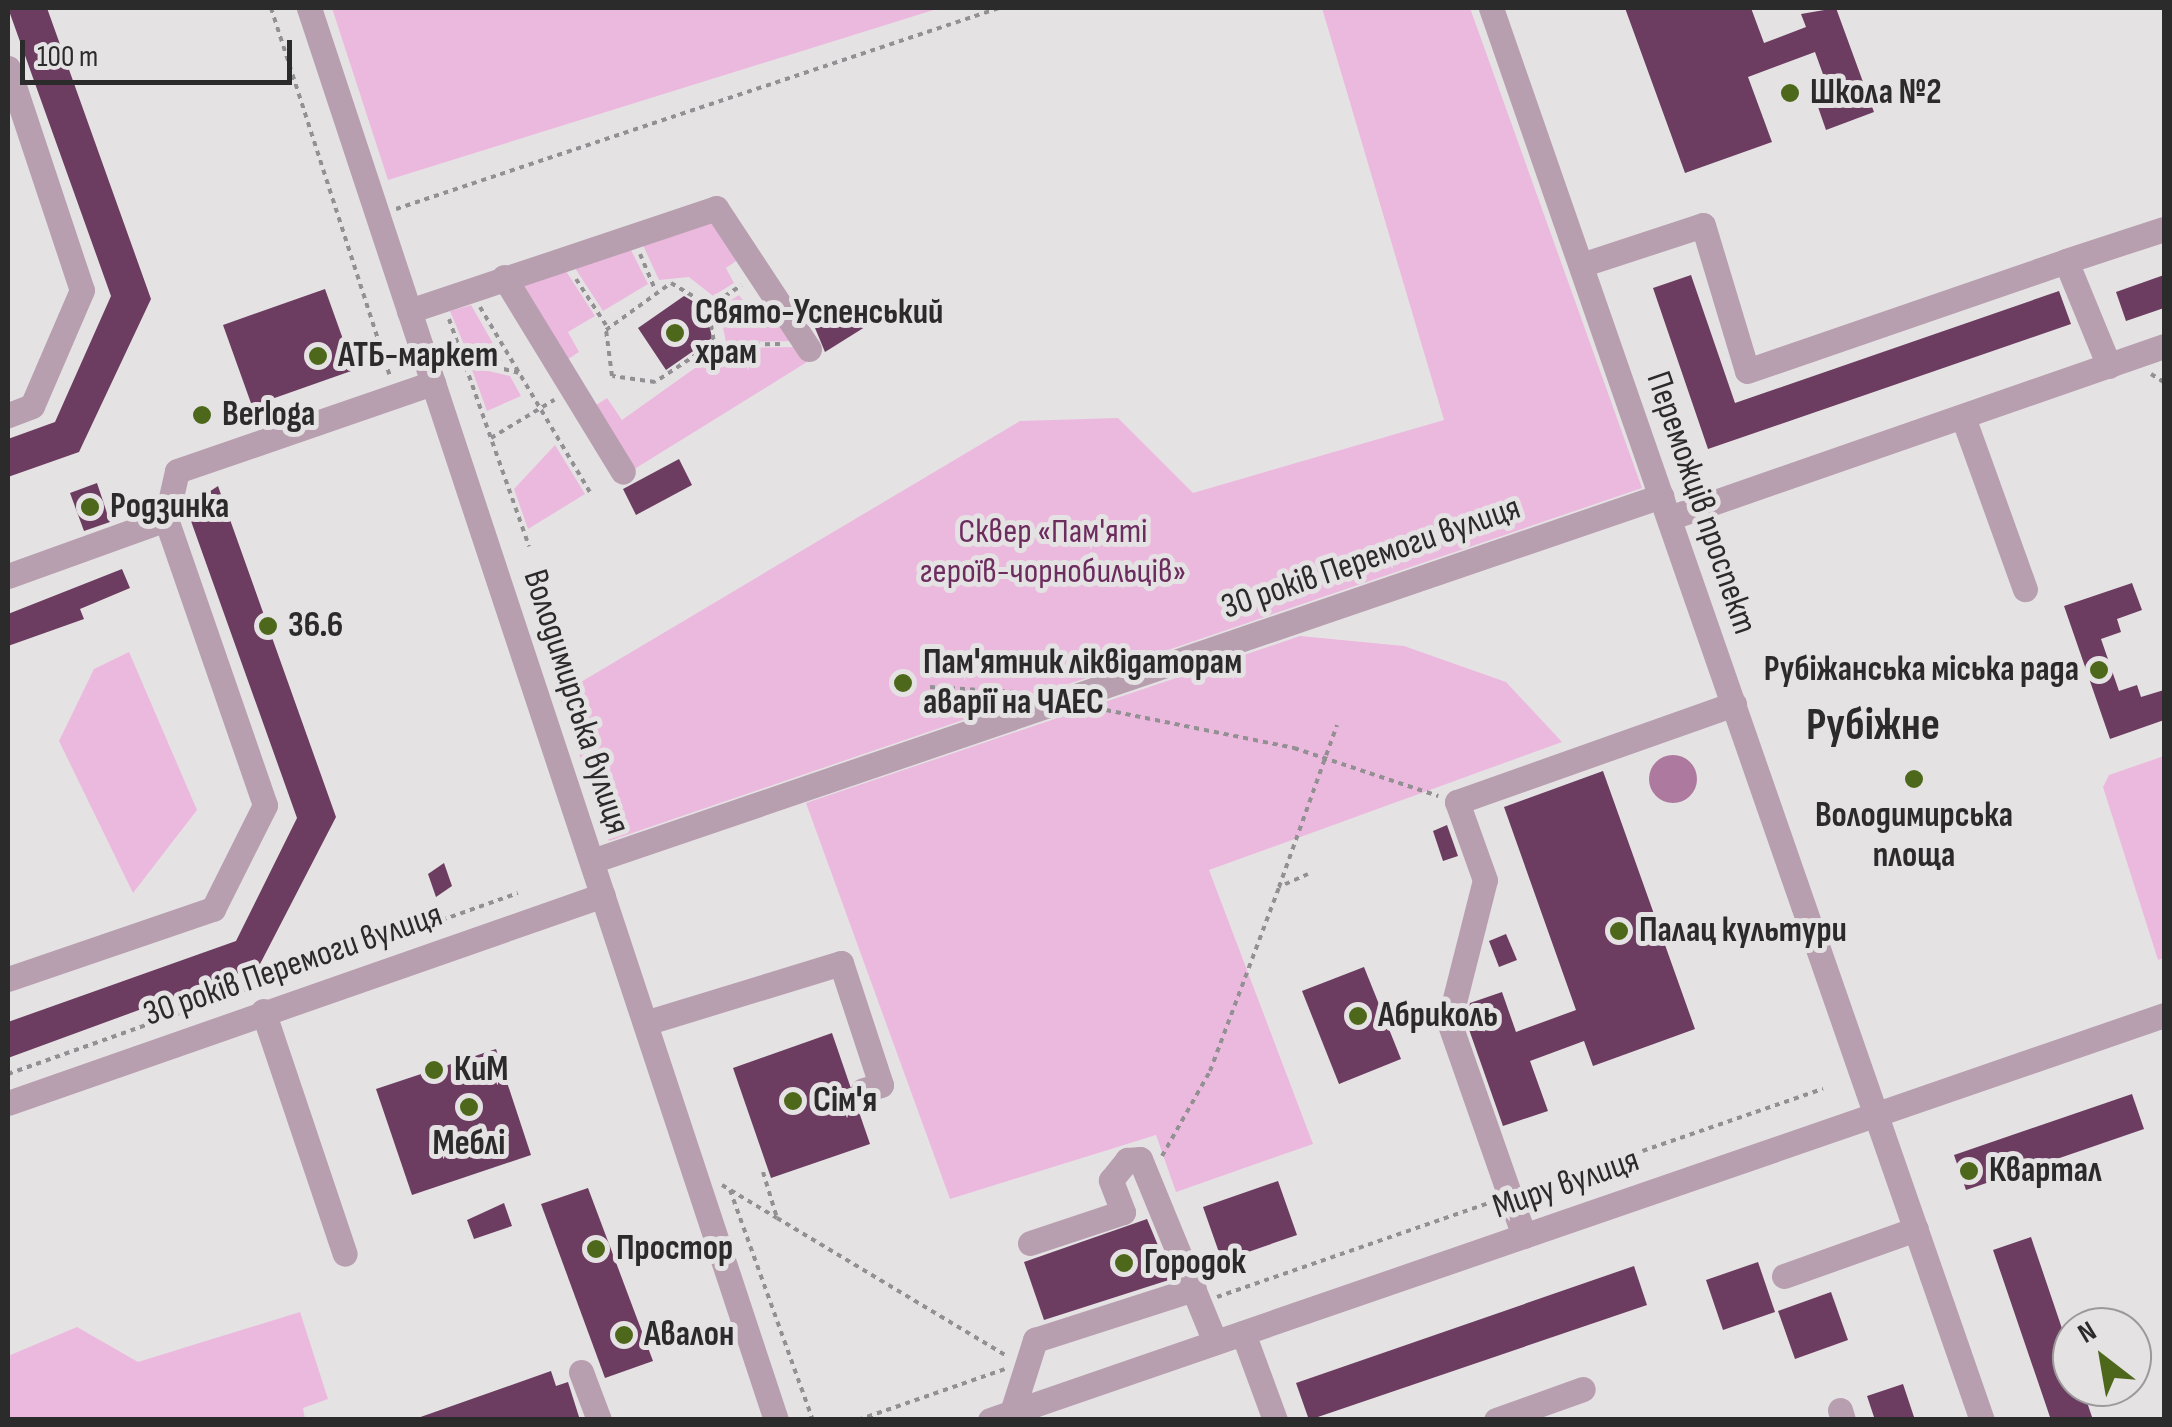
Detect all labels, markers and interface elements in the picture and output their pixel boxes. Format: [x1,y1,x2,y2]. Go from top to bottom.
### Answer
scale bar [25,20,298,82]
text: 100 m [37,39,98,75]
place label: Школа №2 [1810,72,1942,114]
marker: Школа №2 [1779,82,1801,104]
place label: Свято-Успенський храм [695,292,943,374]
marker: Свято-Успенський храм [664,322,686,344]
place label: АТБ-маркет [338,335,498,377]
marker: АТБ-маркет [307,345,329,367]
street label: Переможців проспект [1636,366,1766,640]
place label: Berloga [222,394,315,436]
marker: Berloga [191,404,213,426]
place label: Родзинка [110,486,229,528]
street label: 30 років Перемоги вулиця [1216,487,1526,629]
marker: Родзинка [79,496,101,518]
park label: Сквер «Пам'яті героїв-чорнобильців» [920,511,1186,593]
street label: Володимирська вулиця [513,565,639,839]
place label: 36.6 [288,605,343,647]
marker: 36.6 [257,615,279,637]
place label: Пам'ятник ліквідаторам аварії на ЧАЕС [923,642,1242,724]
place label: Рубіжанська міська рада [1764,649,2079,691]
marker: Рубіжанська міська рада [2088,659,2110,681]
marker: Пам'ятник ліквідаторам аварії на ЧАЕС [892,672,914,694]
district label: Рубіжне [1806,699,1940,753]
marker: Володимирська площа [1903,768,1925,790]
place label: Володимирська площа [1815,795,2013,877]
street label: 30 років Перемоги вулиця [138,894,448,1036]
place label: Палац культури [1639,910,1847,952]
marker: Палац культури [1608,920,1630,942]
place label: Абриколь [1378,995,1498,1037]
marker: Абриколь [1347,1005,1369,1027]
place label: КиМ [454,1049,508,1091]
marker: КиМ [423,1059,445,1081]
place label: Сім'я [813,1080,877,1122]
marker: Сім'я [782,1090,804,1112]
marker: Меблі [458,1096,480,1118]
place label: Меблі [433,1123,505,1165]
street label: Миру вулиця [1487,1139,1645,1229]
place label: Квартал [1989,1150,2102,1192]
marker: Квартал [1958,1160,1980,1182]
place label: Простор [616,1228,733,1270]
marker: Простор [585,1238,607,1260]
place label: Городок [1144,1242,1246,1284]
marker: Городок [1113,1252,1135,1274]
north arrow [2052,1307,2152,1407]
place label: Авалон [644,1314,734,1356]
text: N [2072,1315,2102,1351]
marker: Авалон [613,1324,635,1346]

